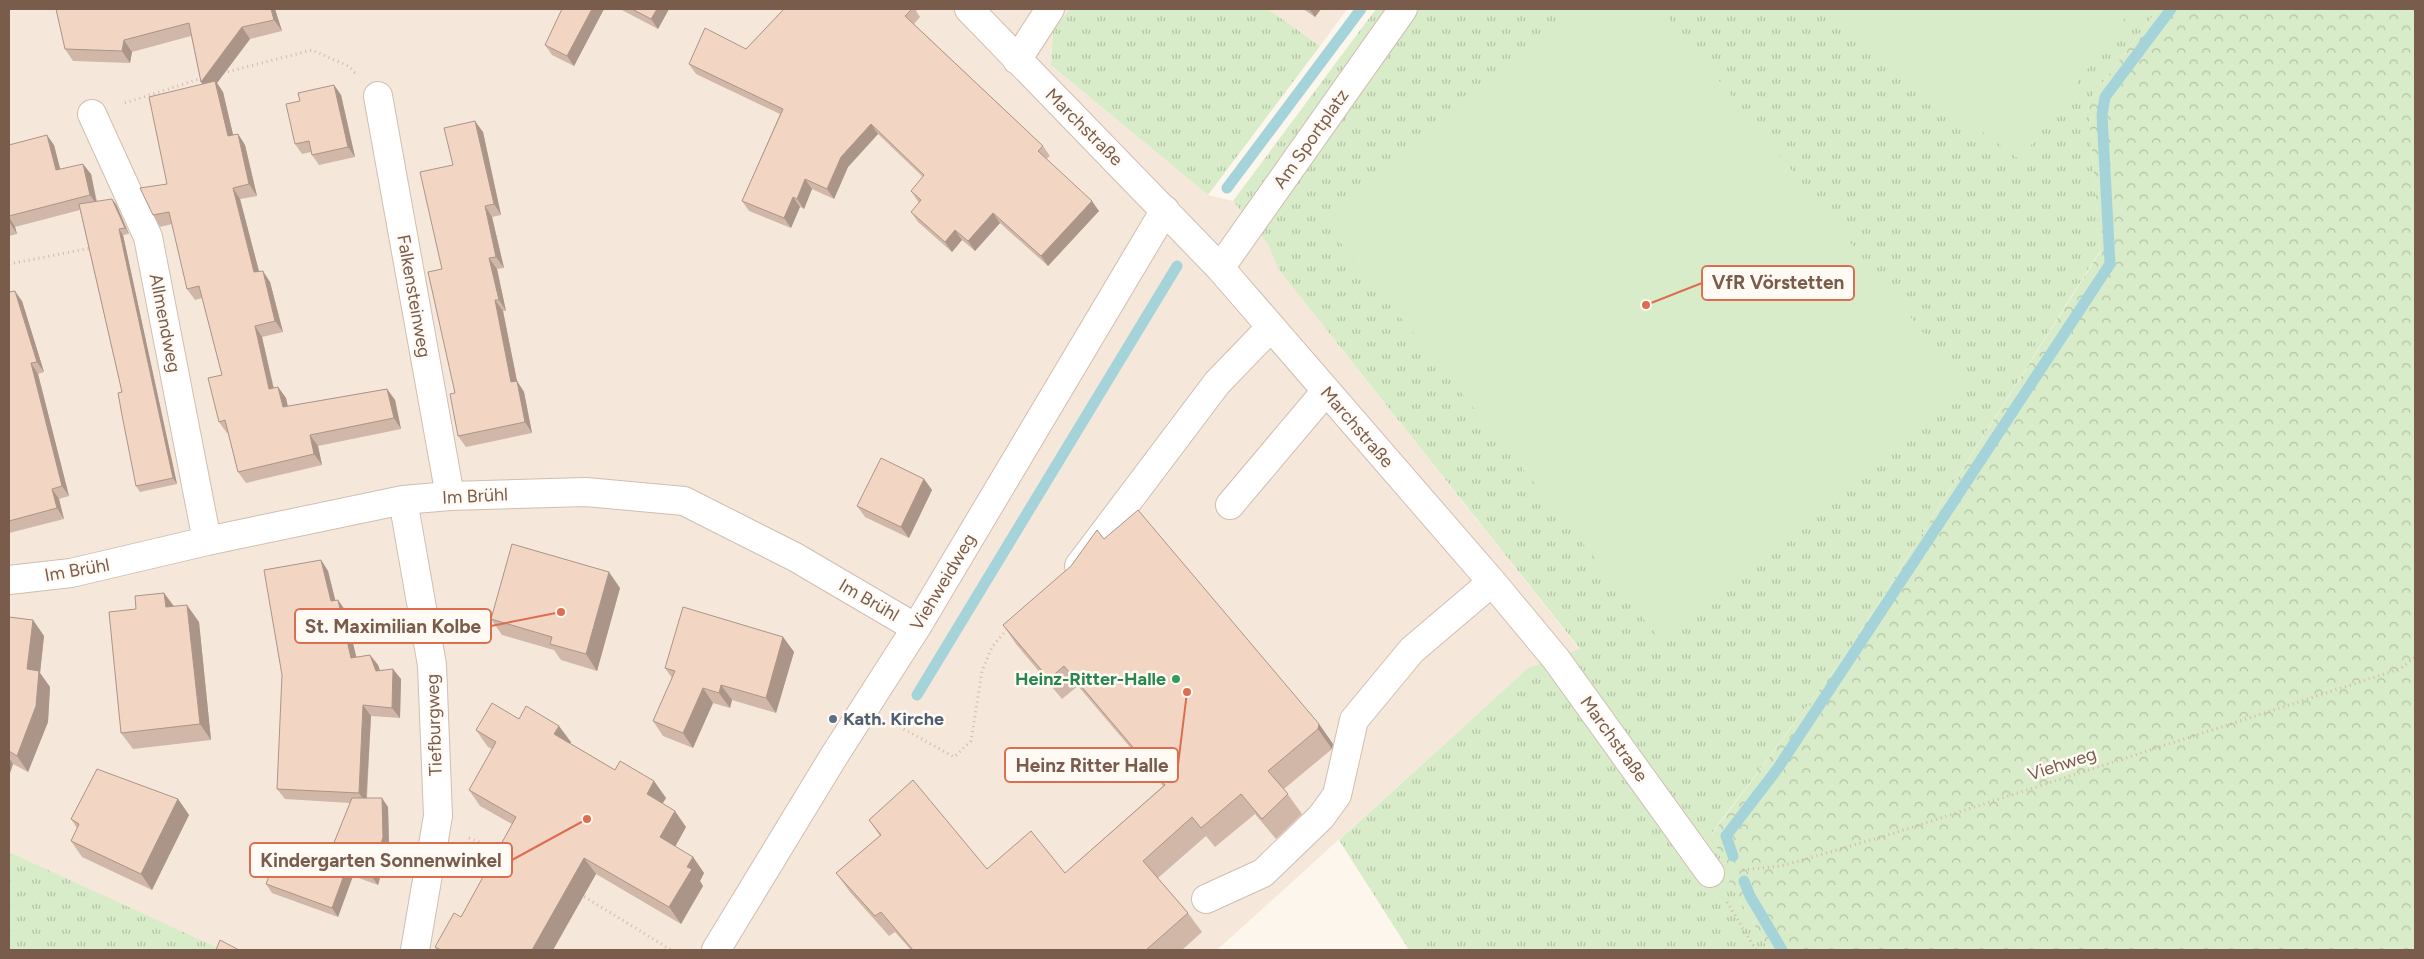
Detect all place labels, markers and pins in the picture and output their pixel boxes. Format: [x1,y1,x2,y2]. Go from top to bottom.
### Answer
callout: VfR Vörstetten [1702,266,1854,300]
callout: St. Maximilian Kolbe [295,609,491,643]
place label: Heinz-Ritter-Halle [1015,668,1166,690]
marker: Heinz-Ritter-Halle [1170,673,1182,685]
place label: Kath. Kirche [843,708,944,730]
marker: Kath. Kirche [827,713,839,725]
callout: Heinz Ritter Halle [1005,748,1178,782]
callout: Kindergarten Sonnenwinkel [250,843,512,877]

